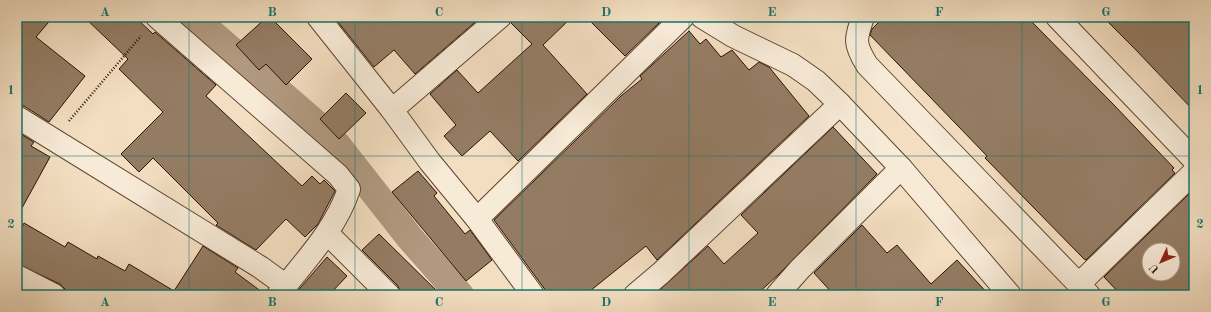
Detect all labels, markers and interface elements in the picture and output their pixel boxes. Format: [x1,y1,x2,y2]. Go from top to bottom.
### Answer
text: A [100,6,110,19]
text: B [267,6,277,19]
text: C [435,6,443,19]
text: D [601,6,611,19]
text: E [768,6,777,19]
text: F [935,6,944,19]
text: G [1101,6,1111,19]
text: 1 [7,84,15,97]
text: 1 [1196,84,1204,97]
text: 2 [7,218,15,231]
text: 2 [1196,218,1204,231]
north arrow [1141,242,1181,282]
text: U [1148,261,1162,275]
text: A [100,296,110,309]
text: B [267,296,277,309]
text: C [435,296,443,309]
text: D [601,296,611,309]
text: E [768,296,777,309]
text: F [935,296,944,309]
text: G [1101,296,1111,309]

